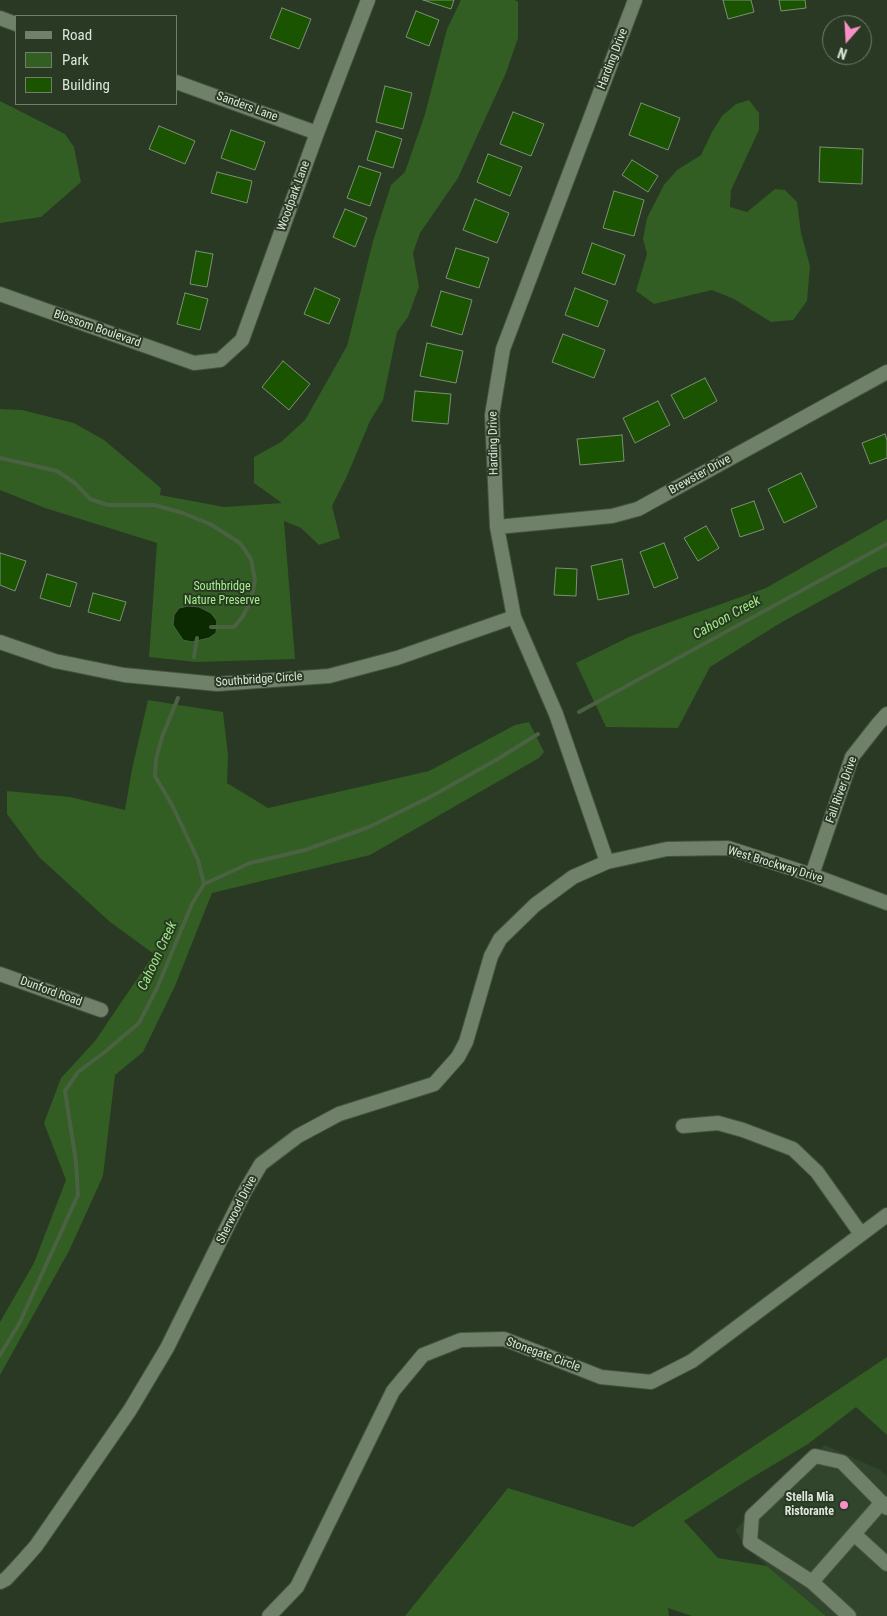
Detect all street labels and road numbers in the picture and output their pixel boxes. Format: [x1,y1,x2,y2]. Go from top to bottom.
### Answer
street label: Harding Drive [595,27,631,91]
street label: Sanders Lane [214,89,280,125]
street label: Woodpark Lane [275,159,313,233]
street label: Blossom Boulevard [52,307,142,351]
street label: Harding Drive [486,411,502,475]
street label: Brewster Drive [667,452,733,498]
street label: Southbridge Circle [215,670,303,690]
street label: Fall River Drive [823,755,861,825]
street label: West Brockway Drive [726,844,824,886]
street label: Dunford Road [18,974,84,1010]
street label: Sherwood Drive [214,1174,260,1246]
street label: Stonegate Circle [504,1335,582,1375]

